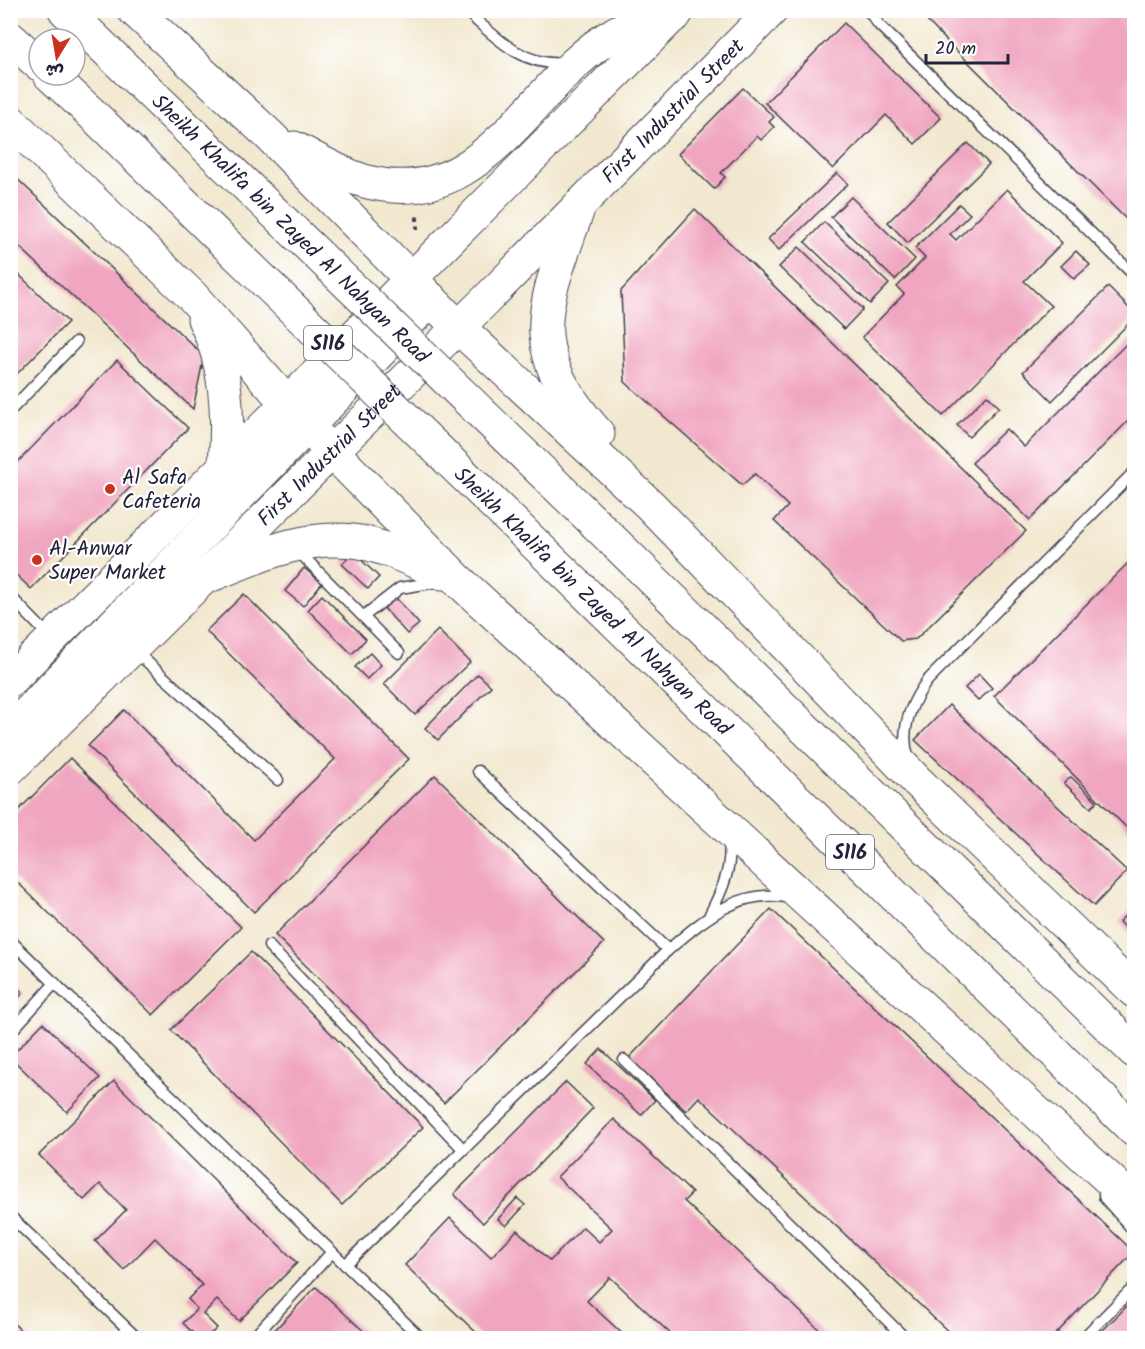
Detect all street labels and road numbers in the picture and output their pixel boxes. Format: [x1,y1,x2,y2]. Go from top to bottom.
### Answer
street label: First Industrial Street [594,31,754,192]
street label: Sheikh Khalifa bin Zayed Al Nahyan Road [143,87,437,373]
road number: S116 [304,326,352,360]
street label: First Industrial Street [250,376,411,535]
street label: Sheikh Khalifa bin Zayed Al Nahyan Road [445,460,739,745]
road number: S116 [826,835,874,869]

